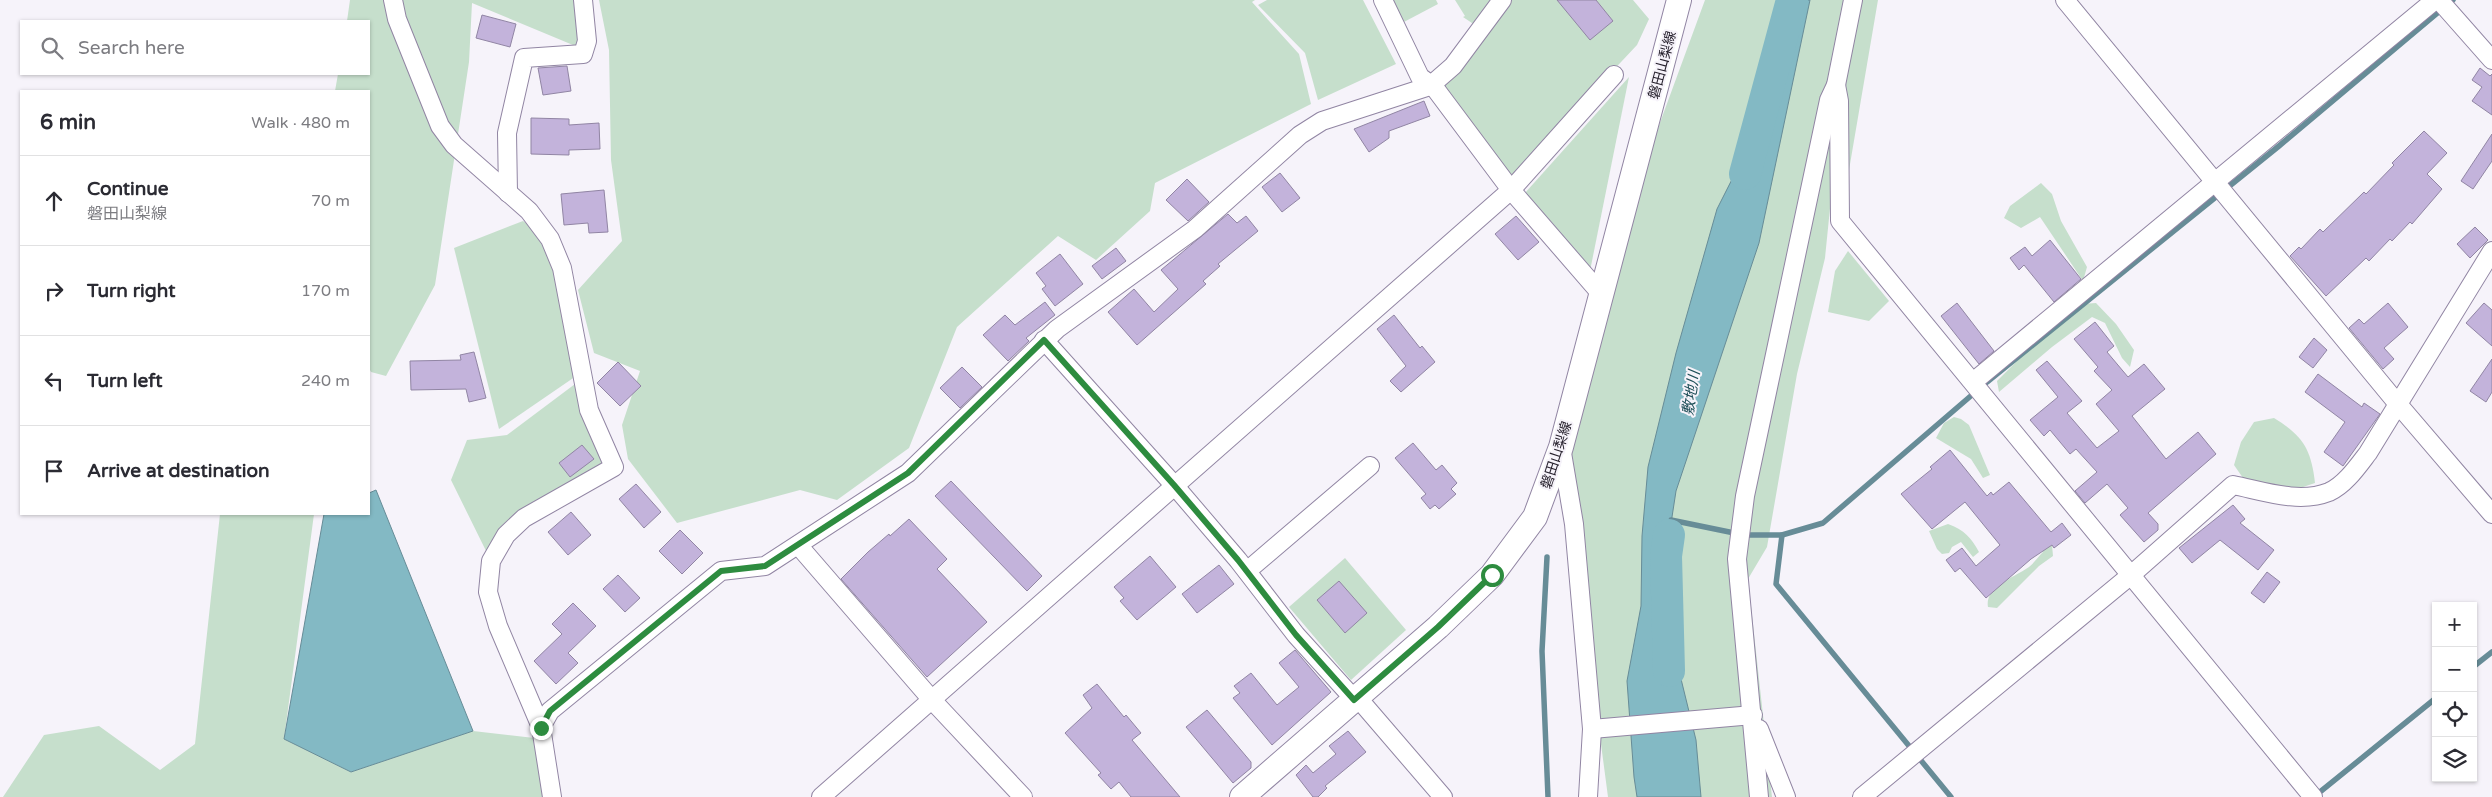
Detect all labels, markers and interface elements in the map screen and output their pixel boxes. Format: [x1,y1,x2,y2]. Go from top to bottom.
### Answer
search box [20,20,370,75]
street label: 磐田山梨線 [1645,29,1680,101]
icon: search [38,34,66,62]
text: Search here [78,37,185,59]
text: 6 min [40,110,96,135]
text: Walk · 480 m [251,113,350,133]
text: Continue [87,178,169,200]
icon: ahead [40,187,68,215]
text: 70 m [311,191,350,211]
text: 磐田山梨線 [87,204,167,224]
icon: right [40,277,68,305]
text: Turn right [87,280,175,302]
text: 170 m [301,281,350,301]
icon: left [40,367,68,395]
water label: 敷地川 [1679,367,1704,417]
text: Turn left [87,370,163,392]
text: 240 m [301,371,350,391]
street label: 磐田山梨線 [1538,419,1575,491]
icon: arrive [40,457,68,485]
text: Arrive at destination [87,460,270,482]
route start [1481,564,1504,587]
map controls [2432,602,2477,782]
button: + [2432,602,2477,647]
button: − [2432,647,2477,692]
button: locate [2432,692,2477,737]
route end [530,717,553,740]
button: layers [2432,737,2477,782]

